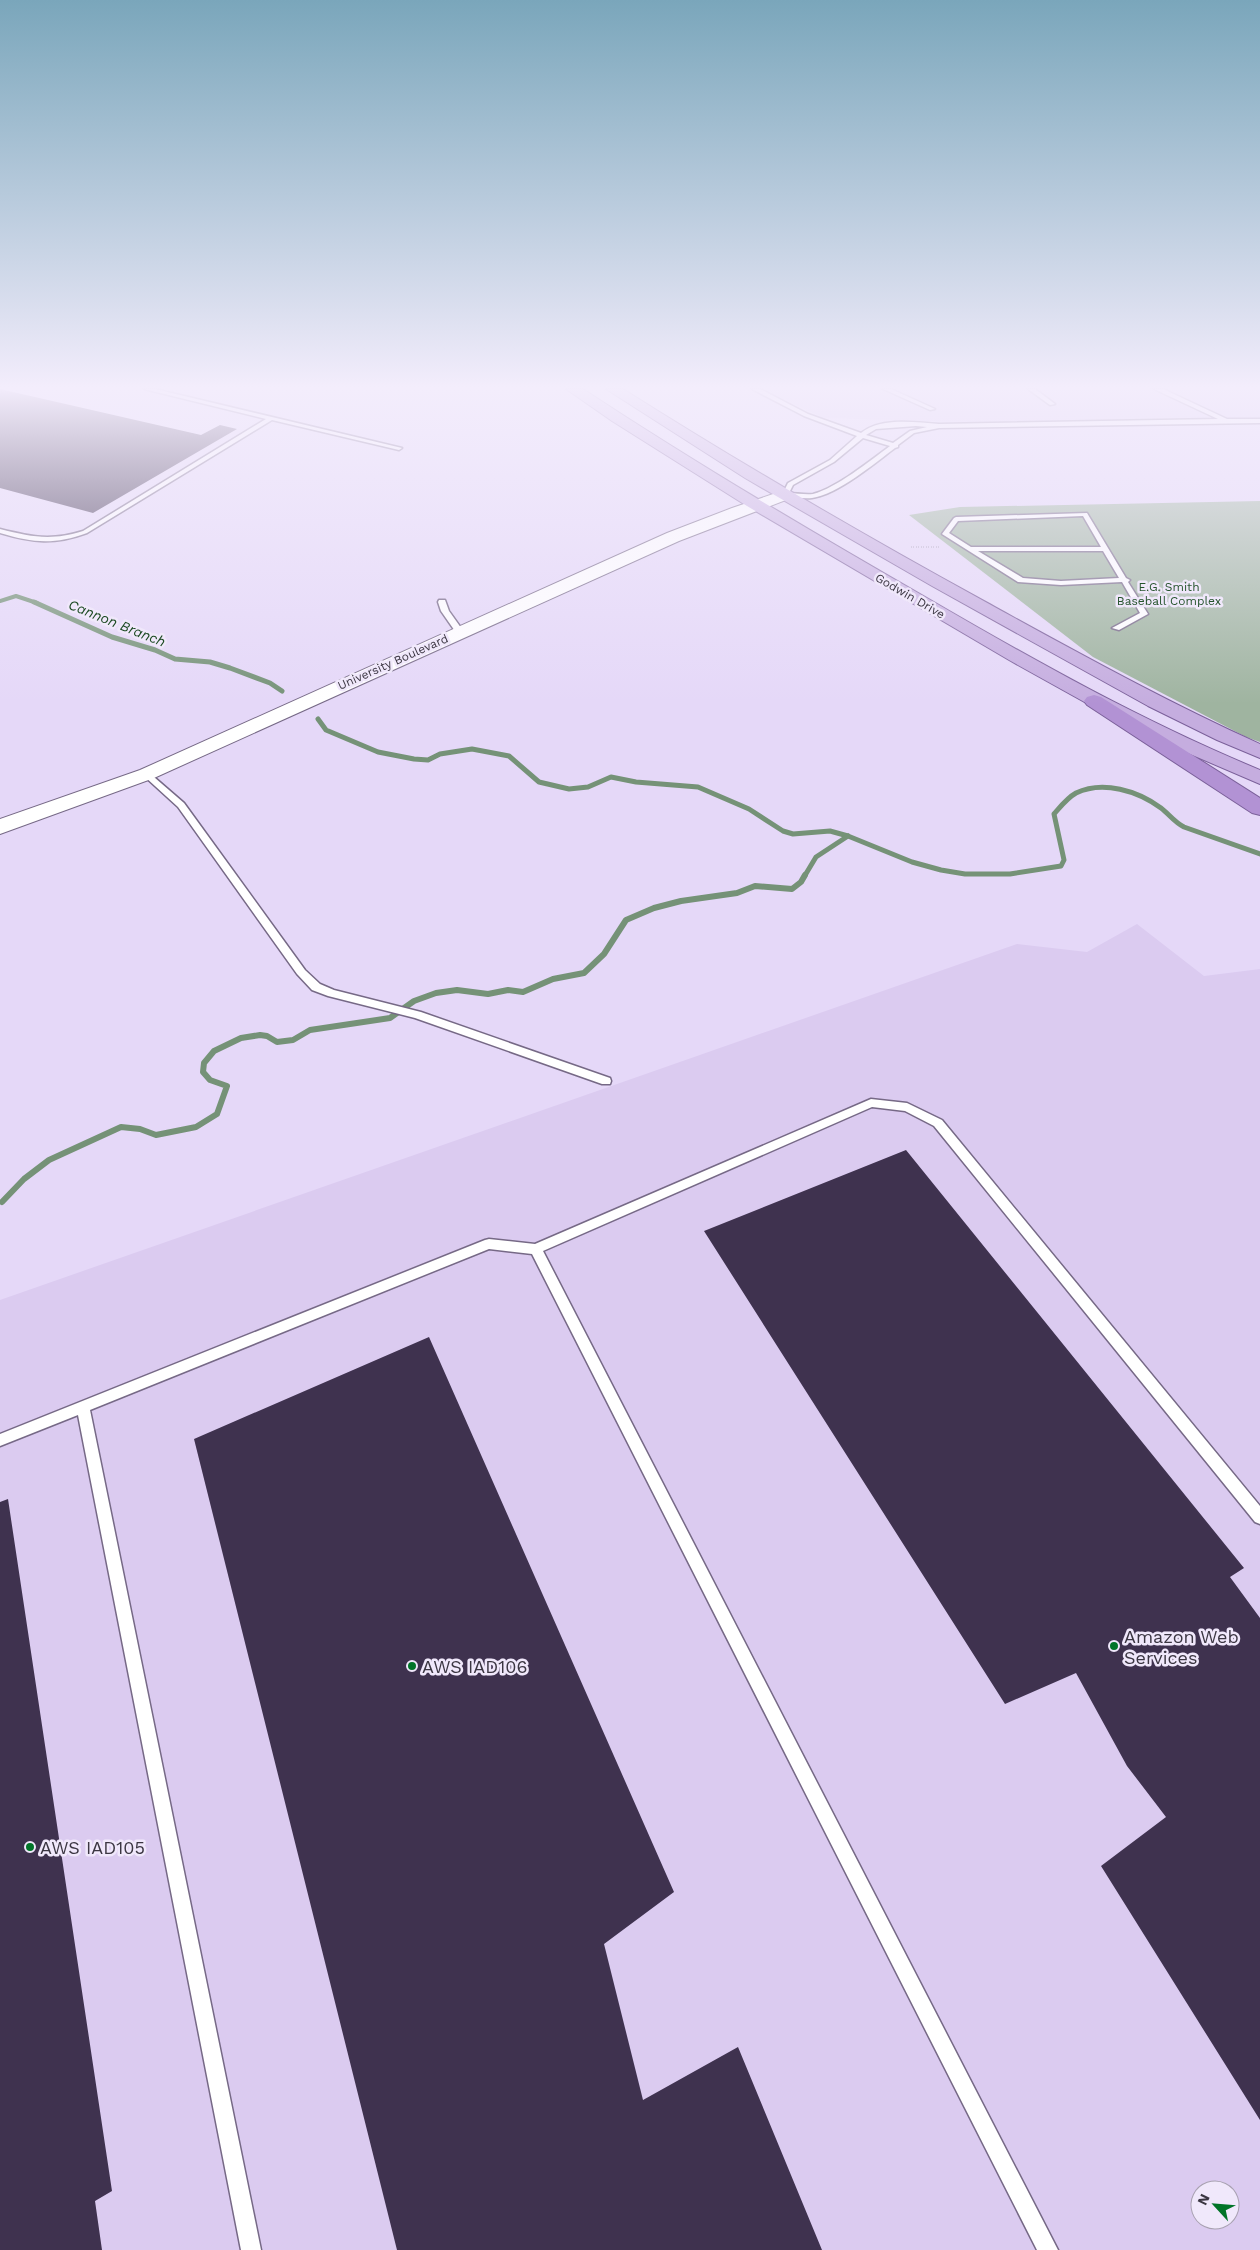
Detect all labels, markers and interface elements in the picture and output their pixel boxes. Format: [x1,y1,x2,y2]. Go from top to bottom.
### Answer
street label: Godwin Drive [873,570,947,622]
park label: E.G. Smith Baseball Complex [1117,580,1221,608]
water label: Cannon Branch [66,596,168,650]
street label: University Boulevard [336,631,450,693]
place label: Amazon Web Services [1124,1626,1239,1668]
marker: Amazon Web Services [1108,1640,1120,1652]
place label: AWS IAD106 [422,1656,527,1677]
marker: AWS IAD106 [406,1660,418,1672]
place label: AWS IAD105 [40,1837,145,1858]
marker: AWS IAD105 [24,1841,36,1853]
north arrow [1190,2180,1240,2230]
text: N [1194,2191,1213,2207]

